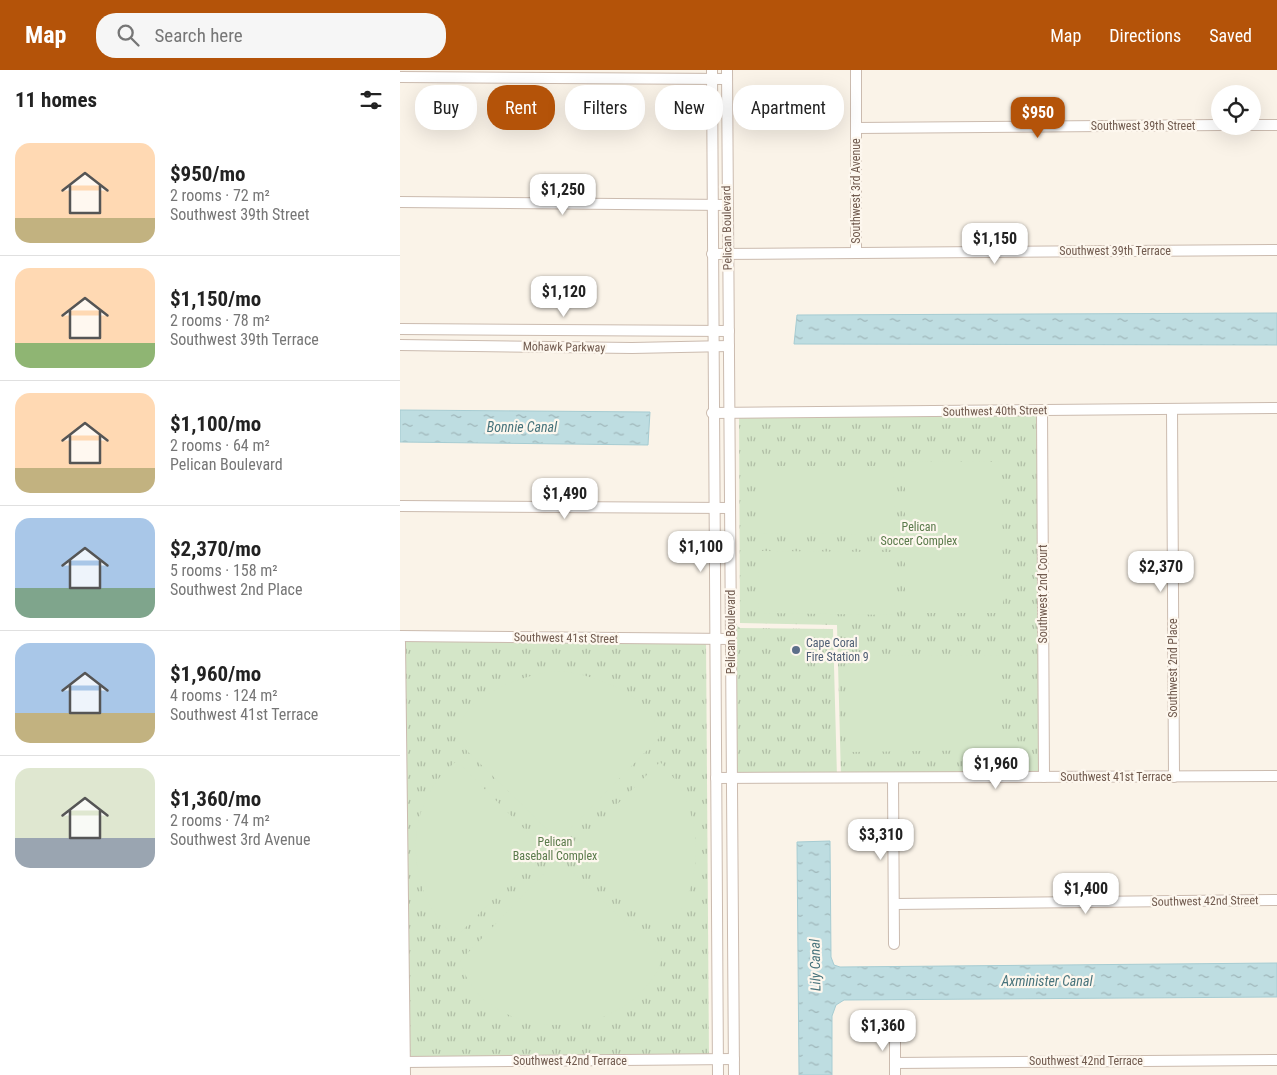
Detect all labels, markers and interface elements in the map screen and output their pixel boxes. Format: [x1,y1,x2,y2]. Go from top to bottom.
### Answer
search box [96,13,446,58]
text: Map [25,21,66,49]
icon: search [114,21,142,49]
text: Search here [154,24,243,47]
text: Map [1050,25,1081,46]
text: Directions [1109,25,1181,46]
text: Saved [1209,25,1252,46]
chip: Buy [415,85,477,130]
chip: Rent [487,85,555,130]
chip: Filters [565,85,645,130]
chip: New [655,85,723,130]
chip: Apartment [733,85,844,130]
map controls [1211,85,1261,135]
button: locate [1211,85,1261,135]
icon: filters [357,86,385,114]
text: 11 homes [15,88,97,112]
pin: $950 [1008,97,1068,139]
text: $950 [1022,103,1054,122]
street label: Southwest 39th Street [1091,119,1196,133]
street label: Southwest 3rd Avenue [849,138,863,244]
text: $950/mo [170,162,245,186]
icon: home [55,163,115,223]
pin: $1,250 [522,174,604,216]
text: $1,250 [541,180,585,199]
text: 2 rooms · 72 m² [170,186,270,205]
street label: Pelican Boulevard [719,186,735,270]
text: Southwest 39th Street [170,205,310,224]
pin: $1,150 [954,222,1036,265]
text: $1,150 [973,229,1017,248]
street label: Southwest 39th Terrace [1059,244,1171,258]
pin: $1,120 [523,276,605,318]
text: $1,120 [542,282,586,301]
text: $1,150/mo [170,287,261,311]
icon: home [55,288,115,348]
text: 2 rooms · 78 m² [170,311,270,330]
text: Southwest 39th Terrace [170,330,319,349]
street label: Mohawk Parkway [523,339,605,355]
street label: Southwest 40th Street [943,403,1048,419]
text: $1,100/mo [170,412,261,436]
icon: home [55,413,115,473]
water label: Bonnie Canal [487,419,558,435]
text: 2 rooms · 64 m² [170,436,270,455]
text: Pelican Boulevard [170,455,283,474]
pin: $1,490 [524,478,606,520]
text: $1,490 [543,484,587,503]
park label: Pelican Soccer Complex [881,520,957,548]
pin: $1,100 [660,530,742,573]
text: $2,370/mo [170,537,261,561]
text: $1,100 [679,537,723,556]
icon: home [55,538,115,598]
street label: Southwest 2nd Court [1036,544,1050,644]
pin: $2,370 [1120,550,1202,593]
text: $2,370 [1139,557,1183,576]
text: 5 rooms · 158 m² [170,561,278,580]
text: Southwest 2nd Place [170,580,302,599]
street label: Pelican Boulevard [724,590,738,674]
street label: Southwest 2nd Place [1166,618,1180,718]
street label: Southwest 41st Street [514,630,619,646]
place label: Cape Coral Fire Station 9 [806,636,869,664]
marker: Cape Coral Fire Station 9 [790,644,802,656]
text: $1,960/mo [170,662,261,686]
icon: home [55,663,115,723]
text: 4 rooms · 124 m² [170,686,278,705]
text: Southwest 41st Terrace [170,705,318,724]
pin: $1,960 [955,748,1037,790]
text: $1,960 [974,754,1018,773]
street label: Southwest 41st Terrace [1060,770,1172,784]
text: $1,360/mo [170,787,261,811]
icon: home [55,788,115,848]
text: 2 rooms · 74 m² [170,811,270,830]
pin: $3,310 [840,818,922,861]
text: $3,310 [859,825,903,844]
text: Southwest 3rd Avenue [170,830,310,849]
park label: Pelican Baseball Complex [513,835,597,863]
pin: $1,400 [1045,872,1127,915]
text: $1,400 [1064,879,1108,898]
street label: Southwest 42nd Street [1151,893,1259,909]
water label: Lily Canal [807,938,823,991]
water label: Axminister Canal [1000,973,1093,989]
pin: $1,360 [842,1010,924,1052]
text: $1,360 [861,1016,905,1035]
street label: Southwest 42nd Terrace [513,1054,627,1068]
street label: Southwest 42nd Terrace [1029,1054,1143,1068]

